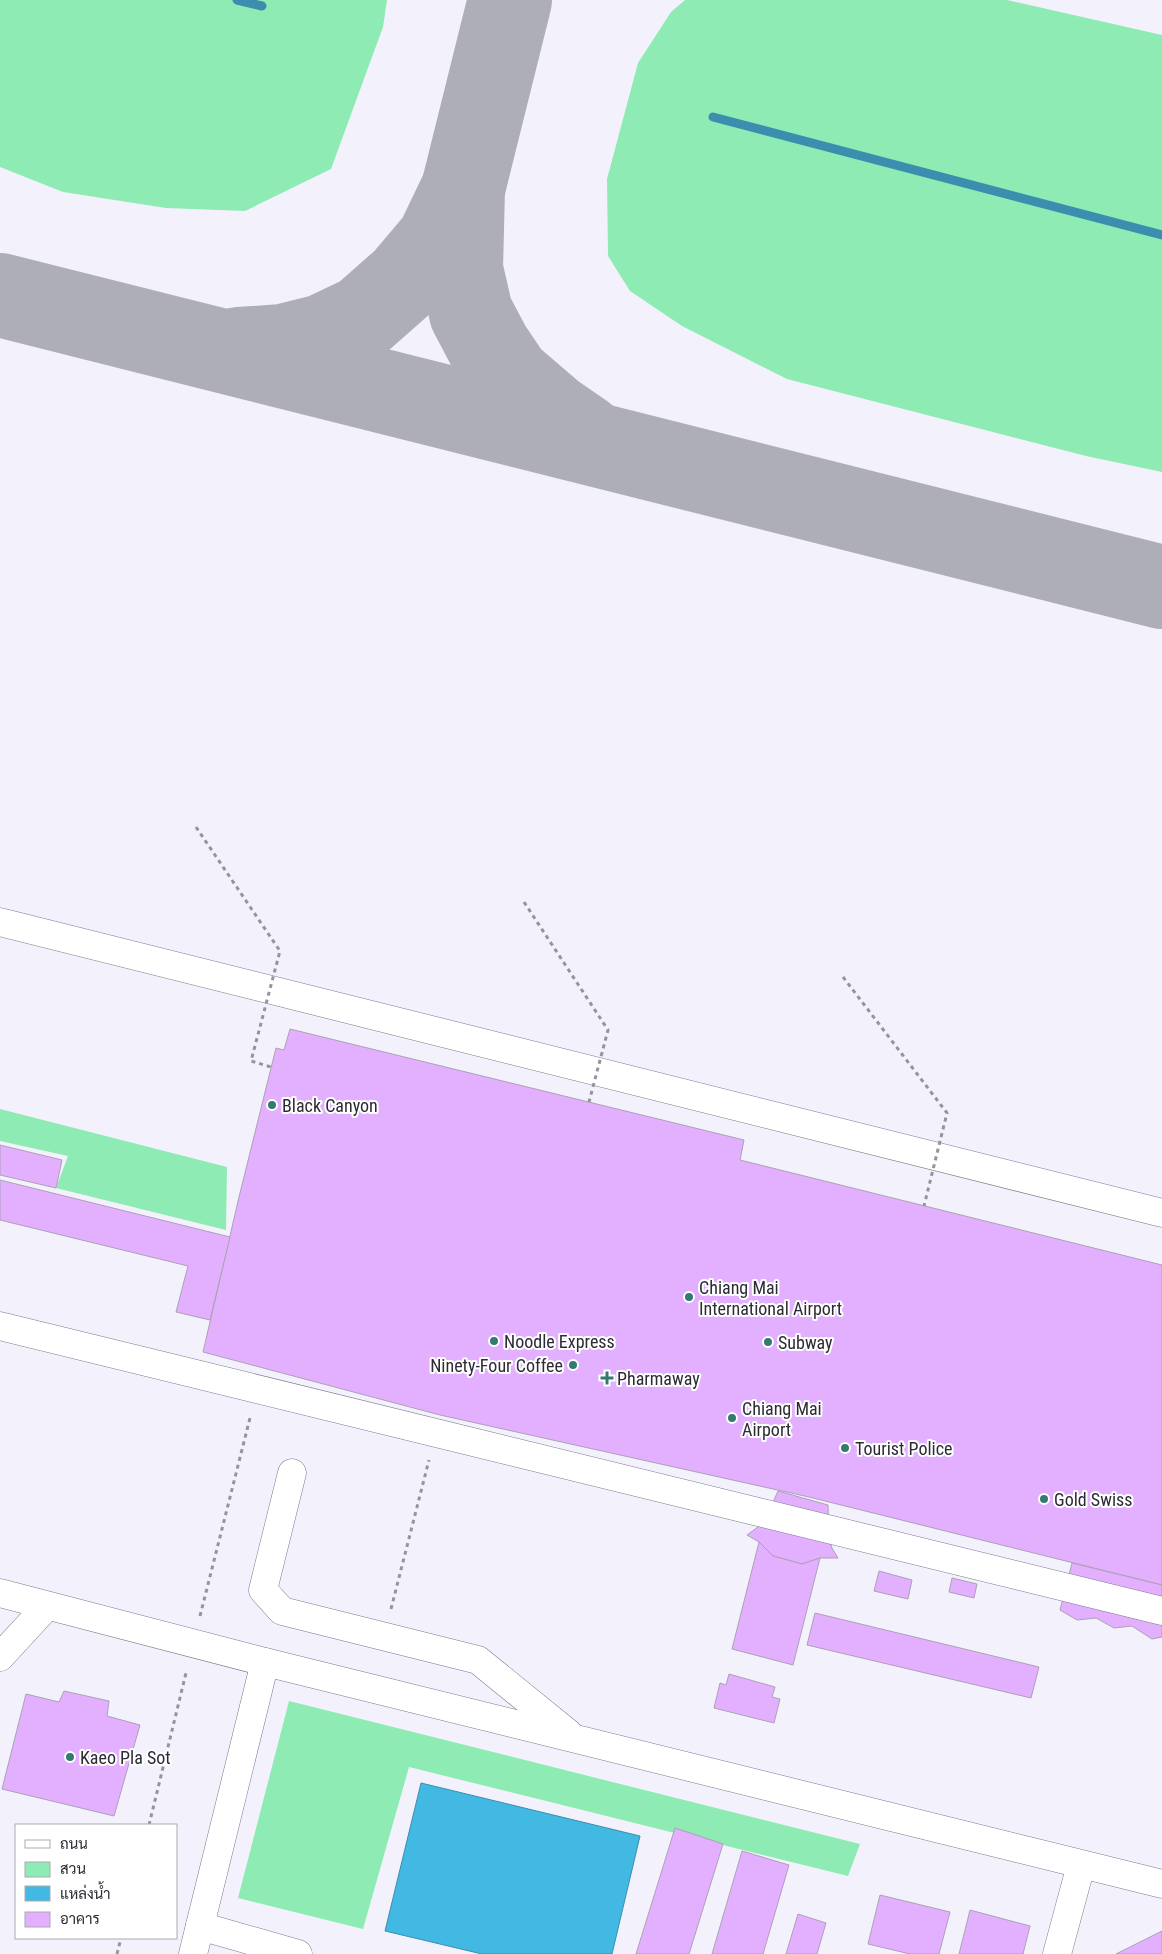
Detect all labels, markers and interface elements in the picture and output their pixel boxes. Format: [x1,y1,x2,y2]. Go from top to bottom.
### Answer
place label: Black Canyon [282,1095,378,1116]
marker: Black Canyon [266,1099,278,1111]
place label: Chiang Mai International Airport [699,1277,842,1319]
marker: Chiang Mai International Airport [683,1291,695,1303]
place label: Noodle Express [504,1331,615,1352]
place label: Subway [778,1332,833,1353]
marker: Noodle Express [488,1335,500,1347]
marker: Subway [762,1336,774,1348]
place label: Ninety-Four Coffee [430,1355,563,1376]
marker: Ninety-Four Coffee [567,1359,579,1371]
place label: Pharmaway [617,1368,700,1389]
marker: Pharmaway [601,1372,613,1384]
place label: Chiang Mai Airport [742,1398,822,1440]
marker: Chiang Mai Airport [726,1412,738,1424]
place label: Tourist Police [855,1438,952,1459]
marker: Tourist Police [839,1442,851,1454]
place label: Gold Swiss [1054,1489,1132,1510]
marker: Gold Swiss [1038,1493,1050,1505]
place label: Kaeo Pla Sot [80,1747,171,1768]
marker: Kaeo Pla Sot [64,1751,76,1763]
legend [15,1824,178,1939]
text: ถนน [60,1835,88,1853]
text: สวน [60,1860,86,1878]
text: แหล่งน้ำ [60,1881,111,1903]
text: อาคาร [60,1910,100,1928]

